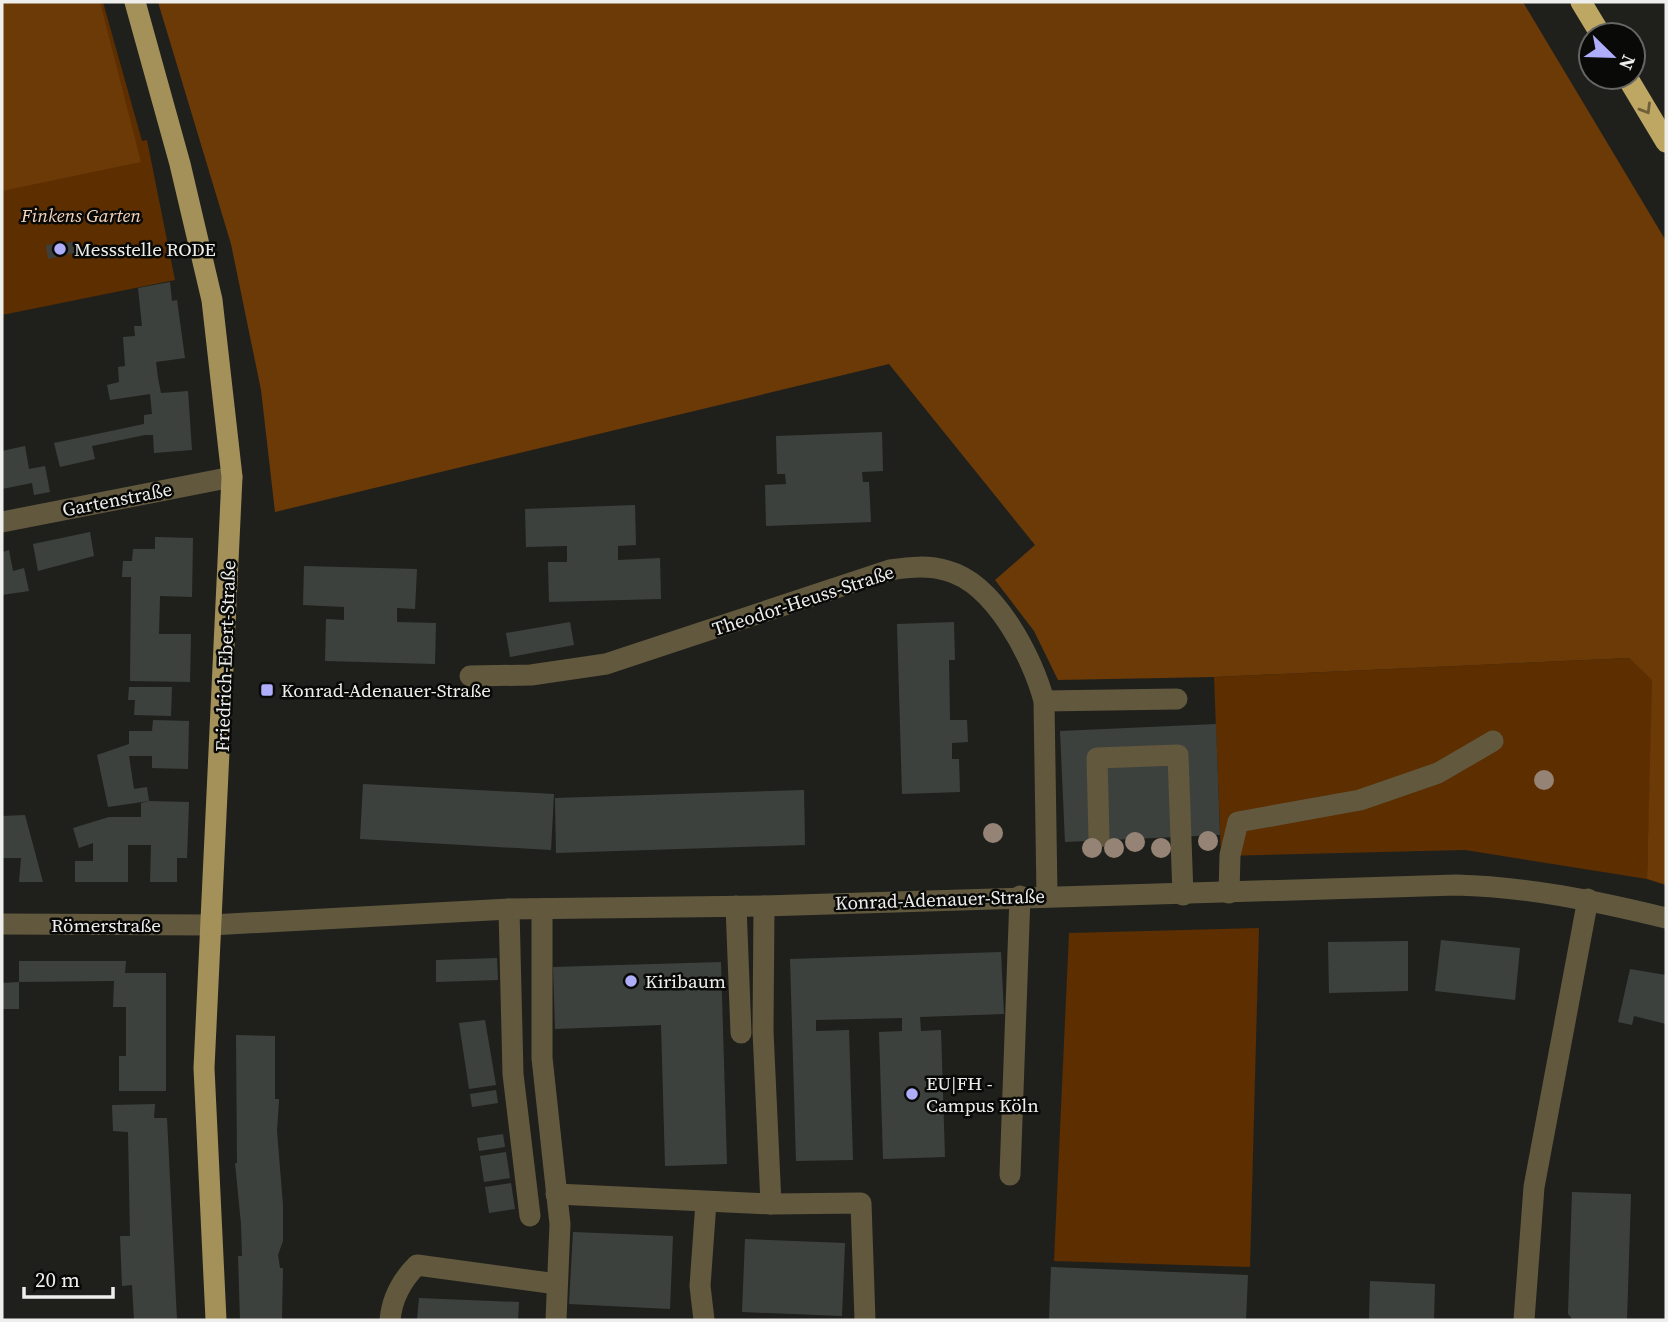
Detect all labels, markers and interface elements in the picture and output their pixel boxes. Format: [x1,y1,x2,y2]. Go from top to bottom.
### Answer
north arrow [1577,21,1647,91]
text: N [1613,51,1642,74]
one-way arrow [1638,102,1651,115]
park label: Finkens Garten [20,202,141,228]
place label: Messstelle RODE [74,236,216,262]
marker: Messstelle RODE [52,241,68,257]
street label: Gartenstraße [60,476,174,522]
street label: Theodor-Heuss-Straße [709,558,897,642]
street label: Friedrich-Ebert-Straße [209,560,241,752]
place label: Konrad-Adenauer-Straße [281,677,491,703]
marker: Konrad-Adenauer-Straße [259,682,275,698]
street label: Konrad-Adenauer-Straße [835,882,1045,916]
street label: Römerstraße [51,912,161,938]
place label: Kiribaum [645,968,726,994]
marker: Kiribaum [623,973,639,989]
place label: EU|FH - Campus Köln [926,1070,1039,1118]
marker: EU|FH - Campus Köln [904,1086,920,1102]
scale bar [24,1256,114,1300]
text: 20 m [35,1265,80,1294]

